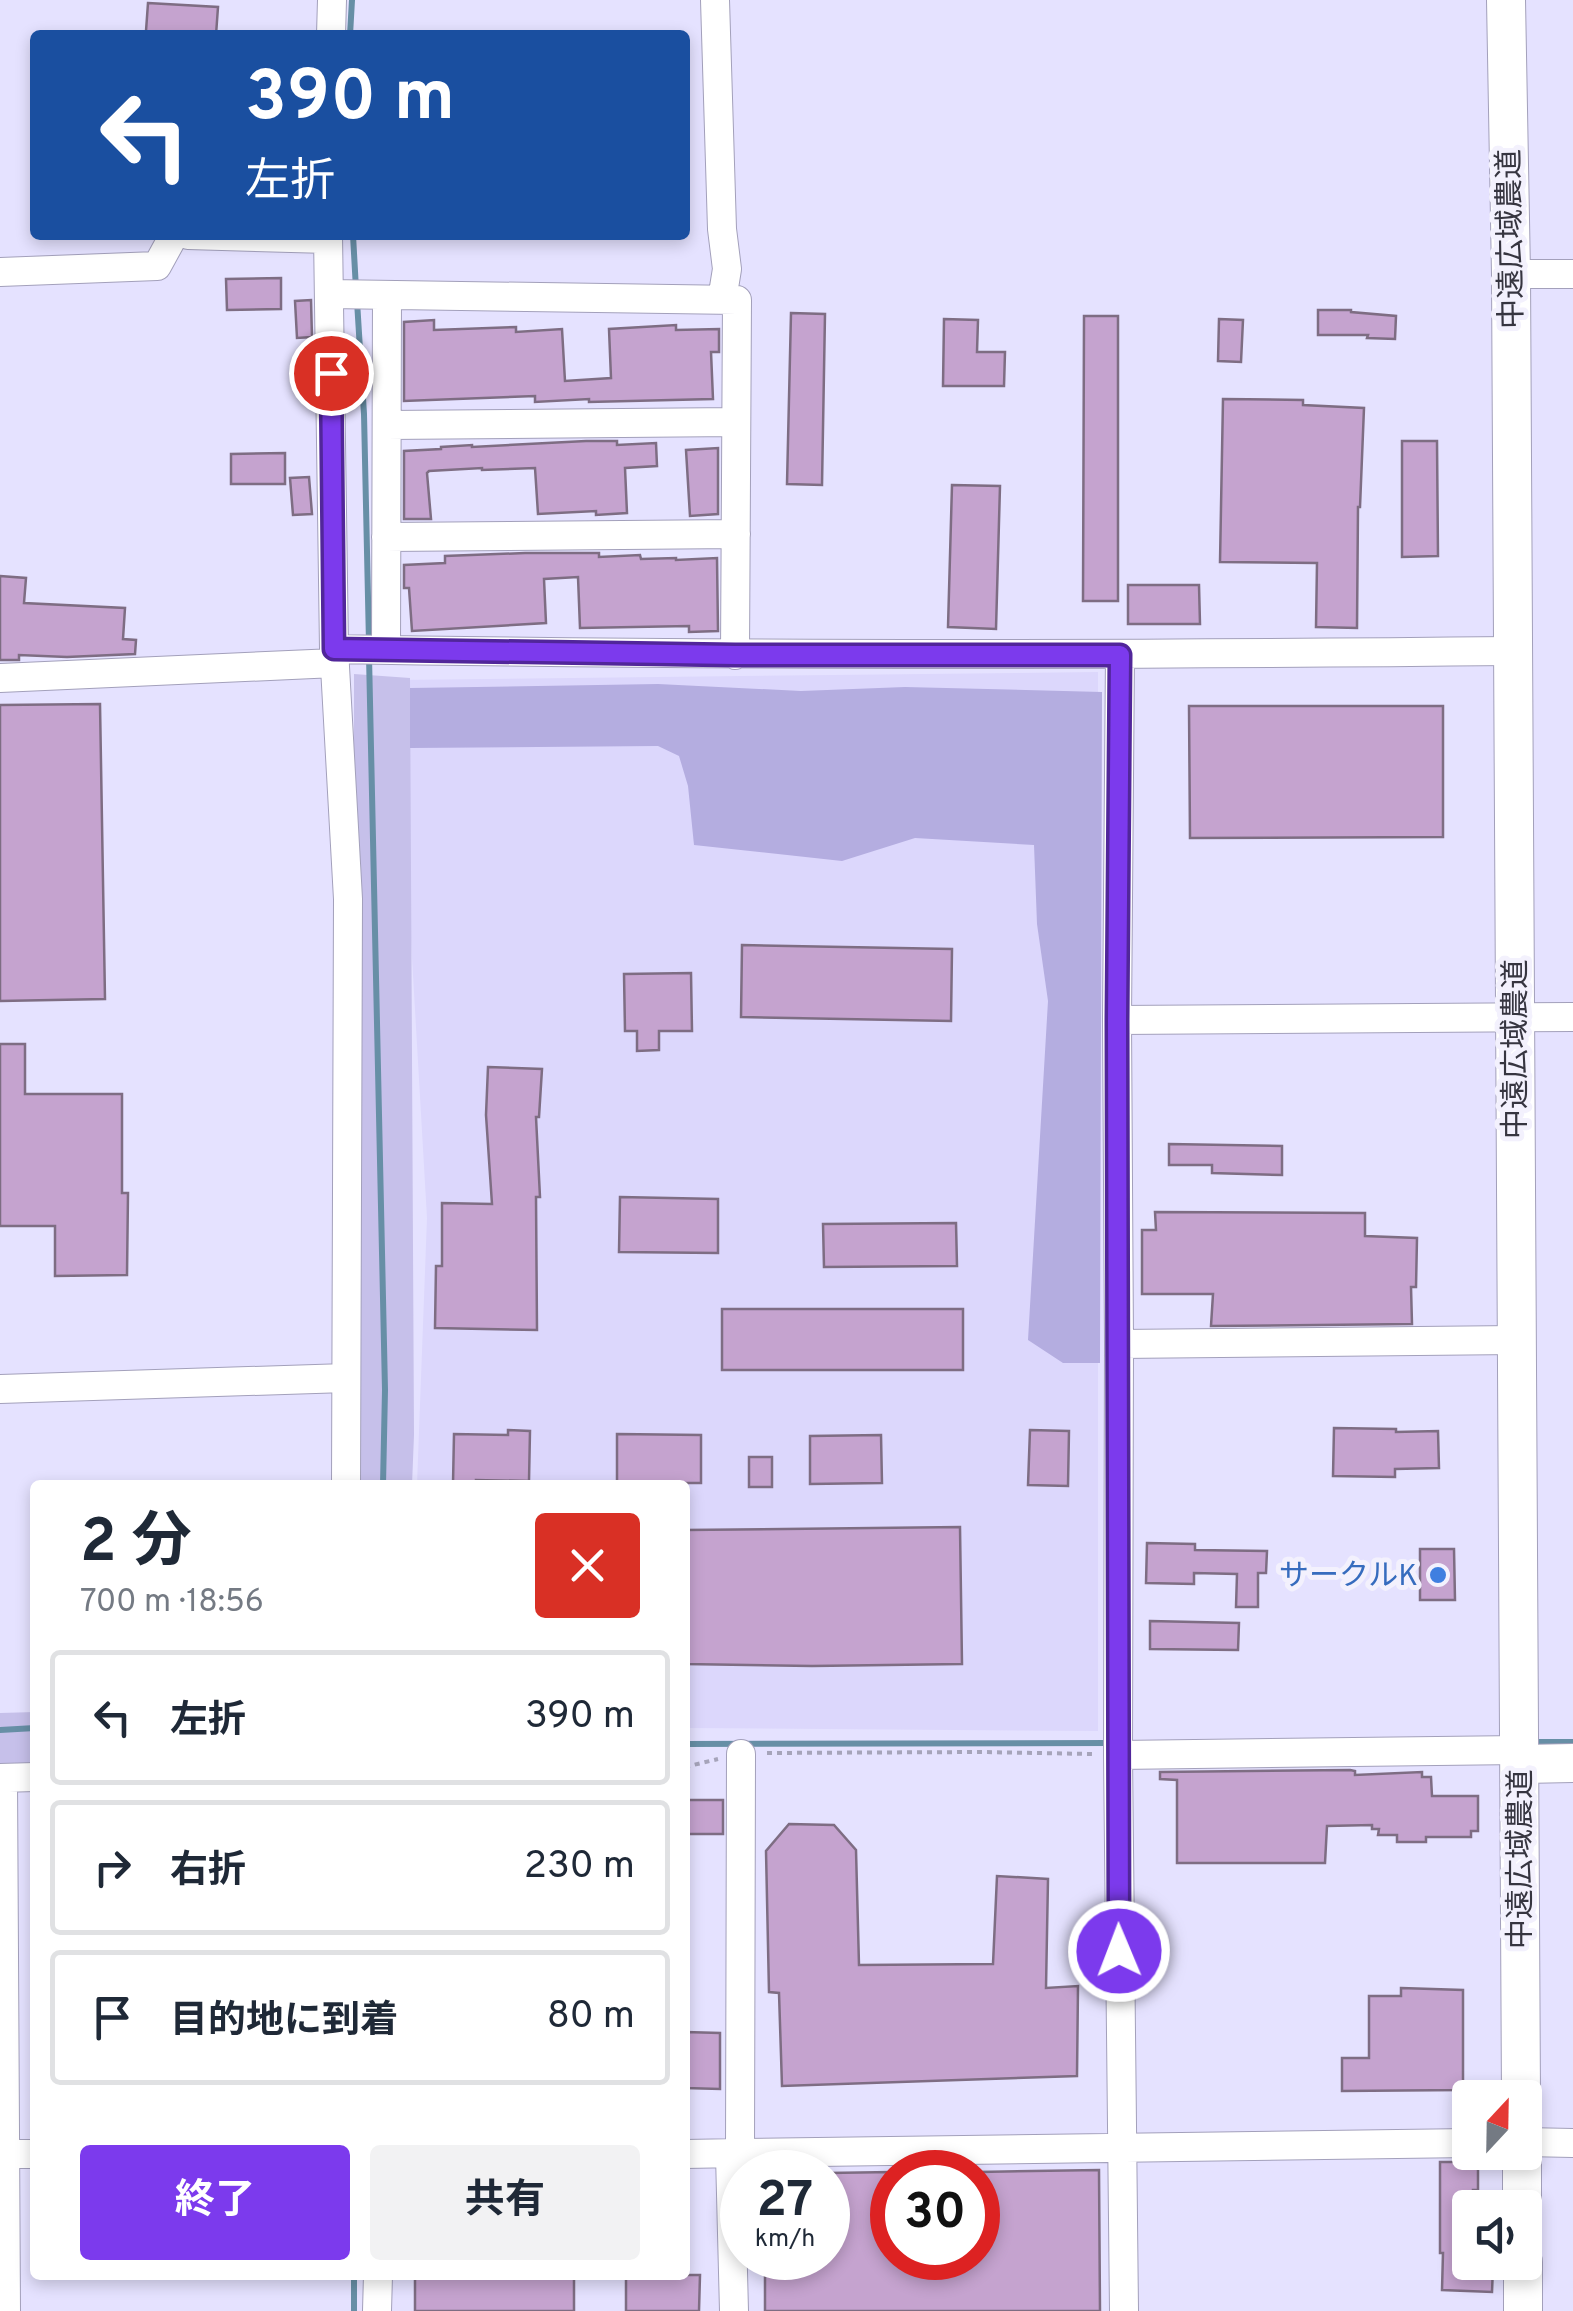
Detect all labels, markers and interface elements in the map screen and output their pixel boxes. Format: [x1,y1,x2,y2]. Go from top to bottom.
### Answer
text: 390 m [245,56,455,145]
icon: left [80,70,210,200]
street label: 中遠広域農道 [1492,149,1533,329]
text: 左折 [245,155,335,212]
pin [289,331,374,416]
icon: arrive [304,346,359,401]
street label: 中遠広域農道 [1499,959,1536,1139]
text: 2 分 [80,1507,192,1583]
button: close [535,1513,640,1618]
place label: サークルK [1279,1559,1418,1596]
marker: サークルK [1427,1564,1449,1586]
text: 700 m · 18:56 [80,1583,264,1623]
icon: left [85,1690,140,1745]
text: 390 m [525,1693,635,1742]
text: 左折 [170,1698,246,1747]
street label: 中遠広域農道 [1504,1769,1541,1949]
icon: right [85,1840,140,1895]
text: 230 m [524,1843,635,1892]
text: 右折 [170,1848,246,1897]
position arrow [1067,1899,1171,2003]
icon: arrive [85,1990,140,2045]
text: 80 m [547,1993,635,2042]
text: 目的地に到着 [170,1998,398,2047]
north arrow [1452,2080,1542,2170]
map controls [1452,2080,1542,2280]
button: 終了 [80,2145,350,2260]
button: 共有 [370,2145,640,2260]
speed limit sign: 30 [870,2150,1000,2280]
text: 27 [757,2171,813,2234]
button: sound [1452,2190,1542,2280]
text: km/h [755,2224,815,2256]

